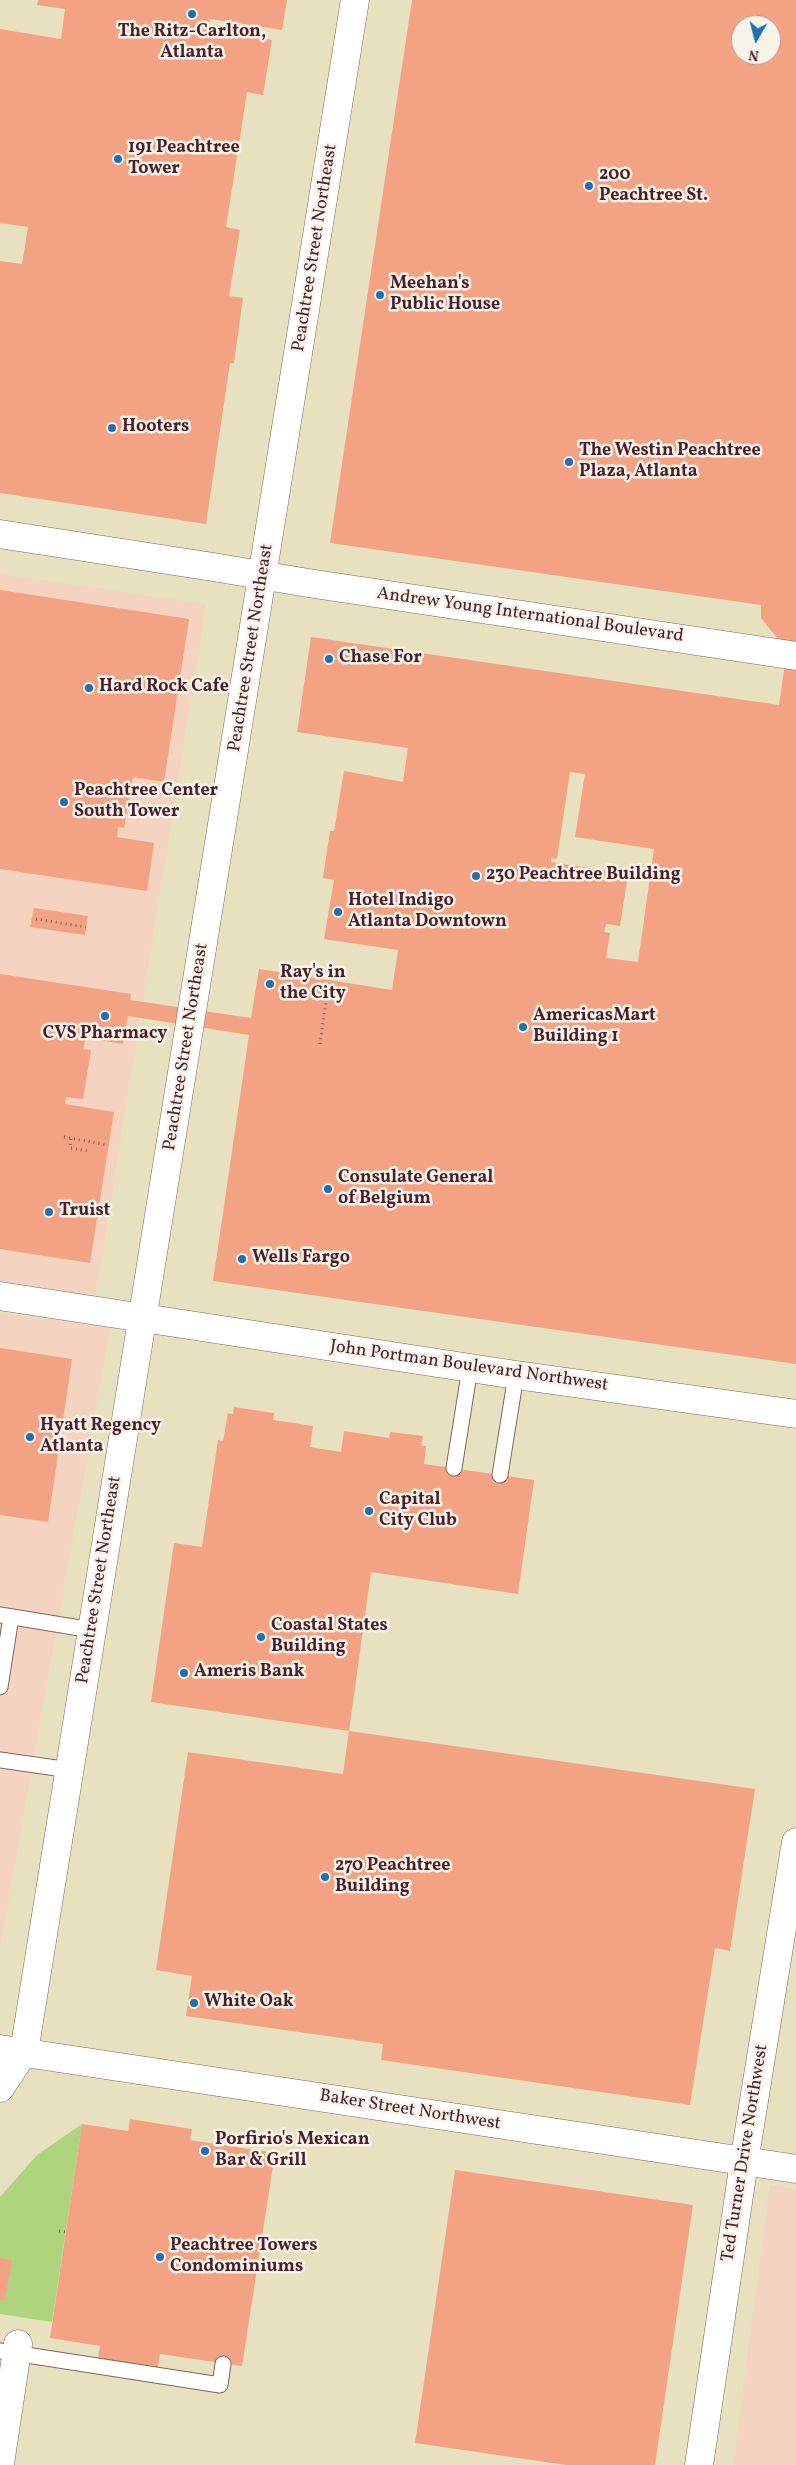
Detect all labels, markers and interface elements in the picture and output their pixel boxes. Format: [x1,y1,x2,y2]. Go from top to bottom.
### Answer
marker: The Ritz-Carlton, Atlanta [186,8,198,20]
north arrow [731,15,781,65]
place label: The Ritz-Carlton, Atlanta [118,22,266,64]
text: N [748,44,760,64]
place label: 191 Peachtree Tower [128,138,240,180]
street label: Peachtree Street Northeast [289,142,343,354]
marker: 191 Peachtree Tower [112,153,124,165]
place label: 200 Peachtree St. [599,165,708,208]
marker: 200 Peachtree St. [583,180,595,192]
place label: Meehan's Public House [390,274,500,316]
marker: Meehan's Public House [374,289,386,301]
place label: Hooters [122,417,189,439]
marker: Hooters [106,422,118,434]
place label: The Westin Peachtree Plaza, Atlanta [579,441,761,484]
marker: The Westin Peachtree Plaza, Atlanta [563,456,575,468]
street label: Peachtree Street Northeast [225,542,279,754]
street label: Andrew Young International Boulevard [375,584,685,648]
place label: Chase For [339,648,422,670]
marker: Chase For [323,653,335,665]
place label: Hard Rock Cafe [99,677,229,699]
marker: Hard Rock Cafe [83,682,95,694]
place label: Peachtree Center South Tower [74,781,218,824]
marker: Peachtree Center South Tower [58,796,70,808]
place label: 230 Peachtree Building [486,865,681,887]
marker: 230 Peachtree Building [470,870,482,882]
place label: Hotel Indigo Atlanta Downtown [348,891,507,934]
marker: Hotel Indigo Atlanta Downtown [332,906,344,918]
street label: Peachtree Street Northeast [160,941,214,1153]
place label: Ray's in the City [280,963,346,1006]
marker: Ray's in the City [264,978,276,990]
place label: AmericasMart Building 1 [533,1006,656,1048]
marker: CVS Pharmacy [99,1010,111,1022]
marker: AmericasMart Building 1 [517,1021,529,1033]
place label: CVS Pharmacy [43,1024,167,1046]
place label: Consulate General of Belgium [338,1168,493,1210]
marker: Consulate General of Belgium [322,1183,334,1195]
place label: Truist [59,1201,110,1223]
marker: Truist [43,1206,55,1218]
place label: Wells Fargo [252,1248,350,1270]
marker: Wells Fargo [236,1253,248,1265]
street label: John Portman Boulevard Northwest [329,1337,609,1397]
place label: Hyatt Regency Atlanta [40,1416,161,1458]
marker: Hyatt Regency Atlanta [24,1431,36,1443]
street label: Peachtree Street Northeast [73,1474,127,1686]
place label: Capital City Club [379,1490,457,1532]
marker: Capital City Club [363,1505,375,1517]
place label: Coastal States Building [271,1616,388,1658]
marker: Coastal States Building [255,1631,267,1643]
place label: Ameris Bank [194,1662,305,1684]
marker: Ameris Bank [178,1667,190,1679]
place label: 270 Peachtree Building [335,1856,450,1898]
marker: 270 Peachtree Building [319,1871,331,1883]
place label: White Oak [204,1992,294,2014]
marker: White Oak [188,1997,200,2009]
street label: Ted Turner Drive Northwest [718,2043,774,2263]
street label: Baker Street Northwest [318,2086,502,2136]
place label: Porfirio's Mexican Bar & Grill [215,2130,369,2172]
marker: Porfirio's Mexican Bar & Grill [199,2145,211,2157]
place label: Peachtree Towers Condominiums [170,2236,317,2278]
marker: Peachtree Towers Condominiums [154,2251,166,2263]

